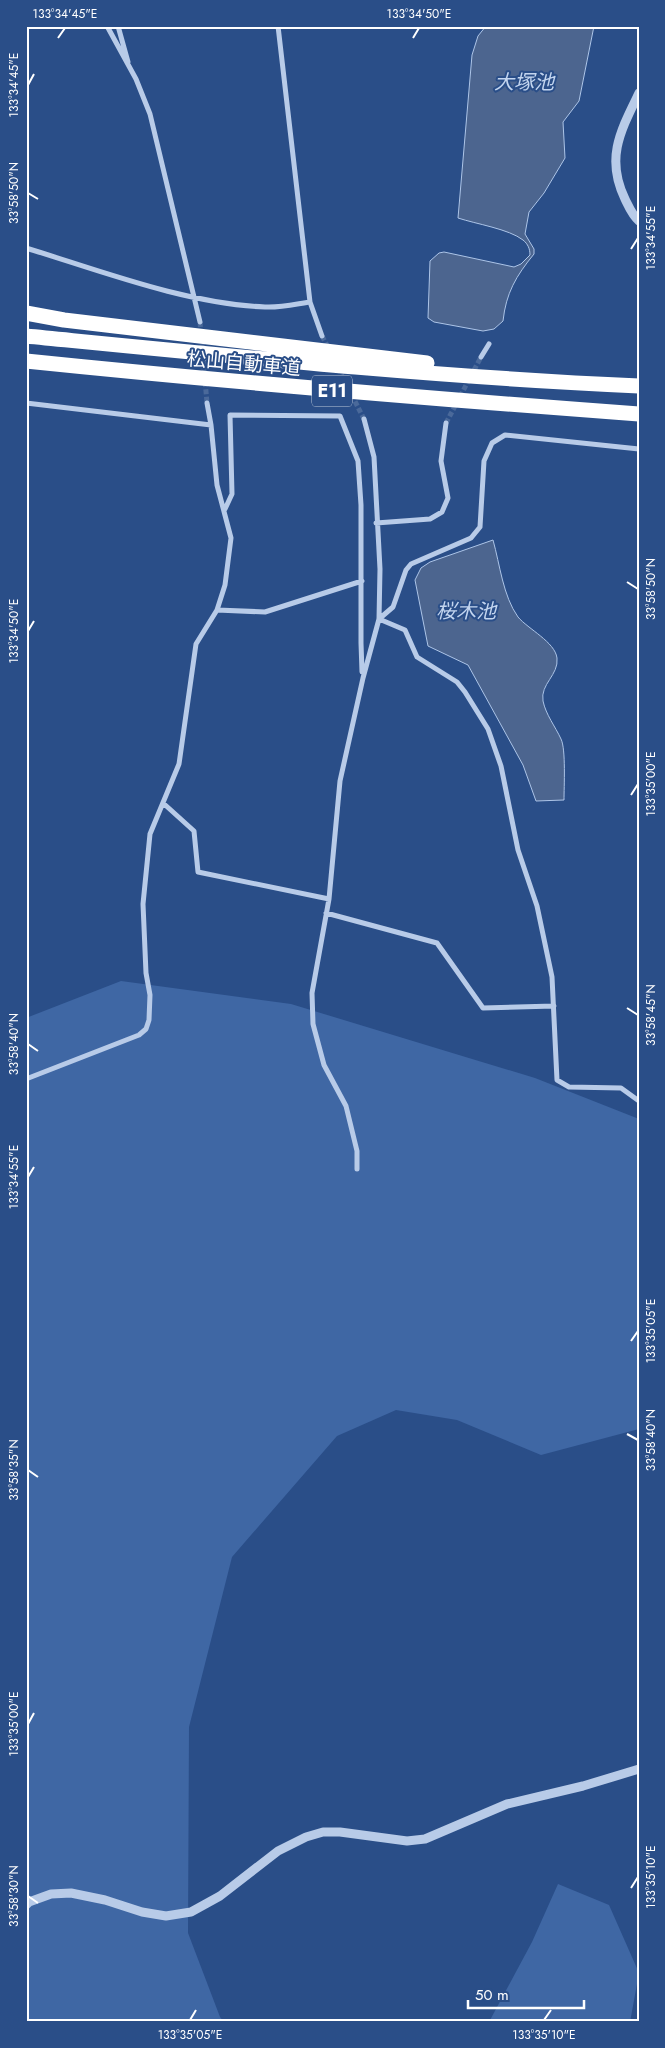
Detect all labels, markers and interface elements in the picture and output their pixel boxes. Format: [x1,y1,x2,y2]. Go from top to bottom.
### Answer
text: 133°34'45"E [33,5,97,23]
text: 133°34'50"E [387,5,451,23]
text: 133°34'45"E [5,53,23,117]
water label: 大塚池 [494,68,556,97]
text: 33°58'50"N [5,162,23,224]
text: 133°34'55"E [642,206,660,270]
street label: 松山自動車道 [186,345,302,382]
road number: E11 [312,376,352,406]
text: 33°58'50"N [642,558,660,620]
water label: 桜木池 [436,597,498,626]
text: 133°34'50"E [5,599,23,663]
text: 133°35'00"E [642,751,660,817]
text: 33°58'45"N [642,984,660,1046]
text: 33°58'40"N [5,1013,23,1075]
text: 133°34'55"E [5,1145,23,1209]
text: 133°35'05"E [642,1299,660,1363]
text: 33°58'40"N [642,1409,660,1471]
text: 33°58'35"N [5,1439,23,1501]
text: 133°35'00"E [5,1691,23,1757]
text: 133°35'10"E [642,1845,660,1909]
text: 33°58'30"N [5,1865,23,1927]
scale bar [468,1978,584,2010]
text: 50 m [475,1984,509,2006]
text: 133°35'05"E [158,2026,222,2044]
text: 133°35'10"E [512,2026,576,2044]

